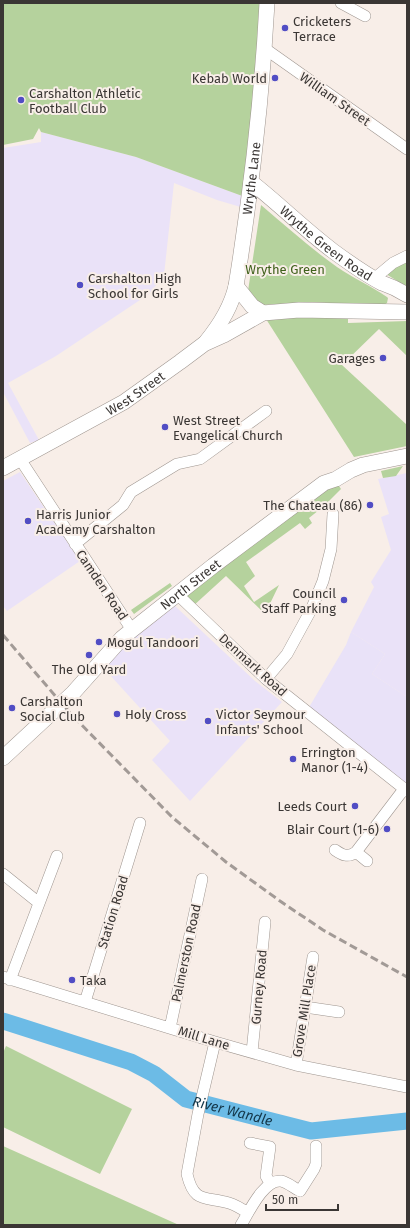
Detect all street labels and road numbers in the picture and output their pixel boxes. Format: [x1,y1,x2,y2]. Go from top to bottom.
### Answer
street label: William Street [297,69,373,129]
street label: Wrythe Lane [239,141,263,215]
street label: Wrythe Green Road [277,201,377,281]
street label: West Street [103,368,167,418]
street label: Camden Road [73,547,131,623]
street label: North Street [157,556,223,613]
street label: Denmark Road [216,631,290,699]
street label: Station Road [95,874,131,950]
street label: Palmerston Road [168,903,204,1003]
street label: Gurney Road [248,949,270,1025]
street label: Grove Mill Place [289,964,319,1058]
street label: Mill Lane [176,1023,232,1053]

